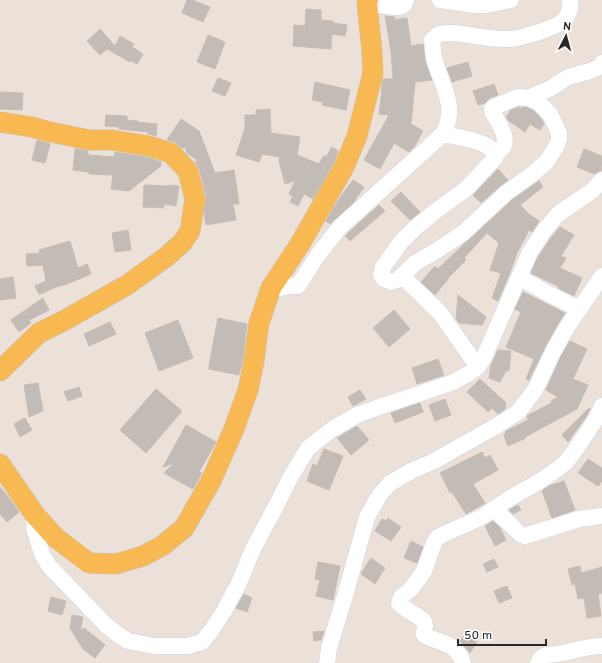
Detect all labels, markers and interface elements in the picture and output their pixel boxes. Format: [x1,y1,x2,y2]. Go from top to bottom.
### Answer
north arrow [546,16,586,56]
text: N [562,20,572,34]
scale bar [458,621,546,647]
text: 50 m [464,628,492,644]

